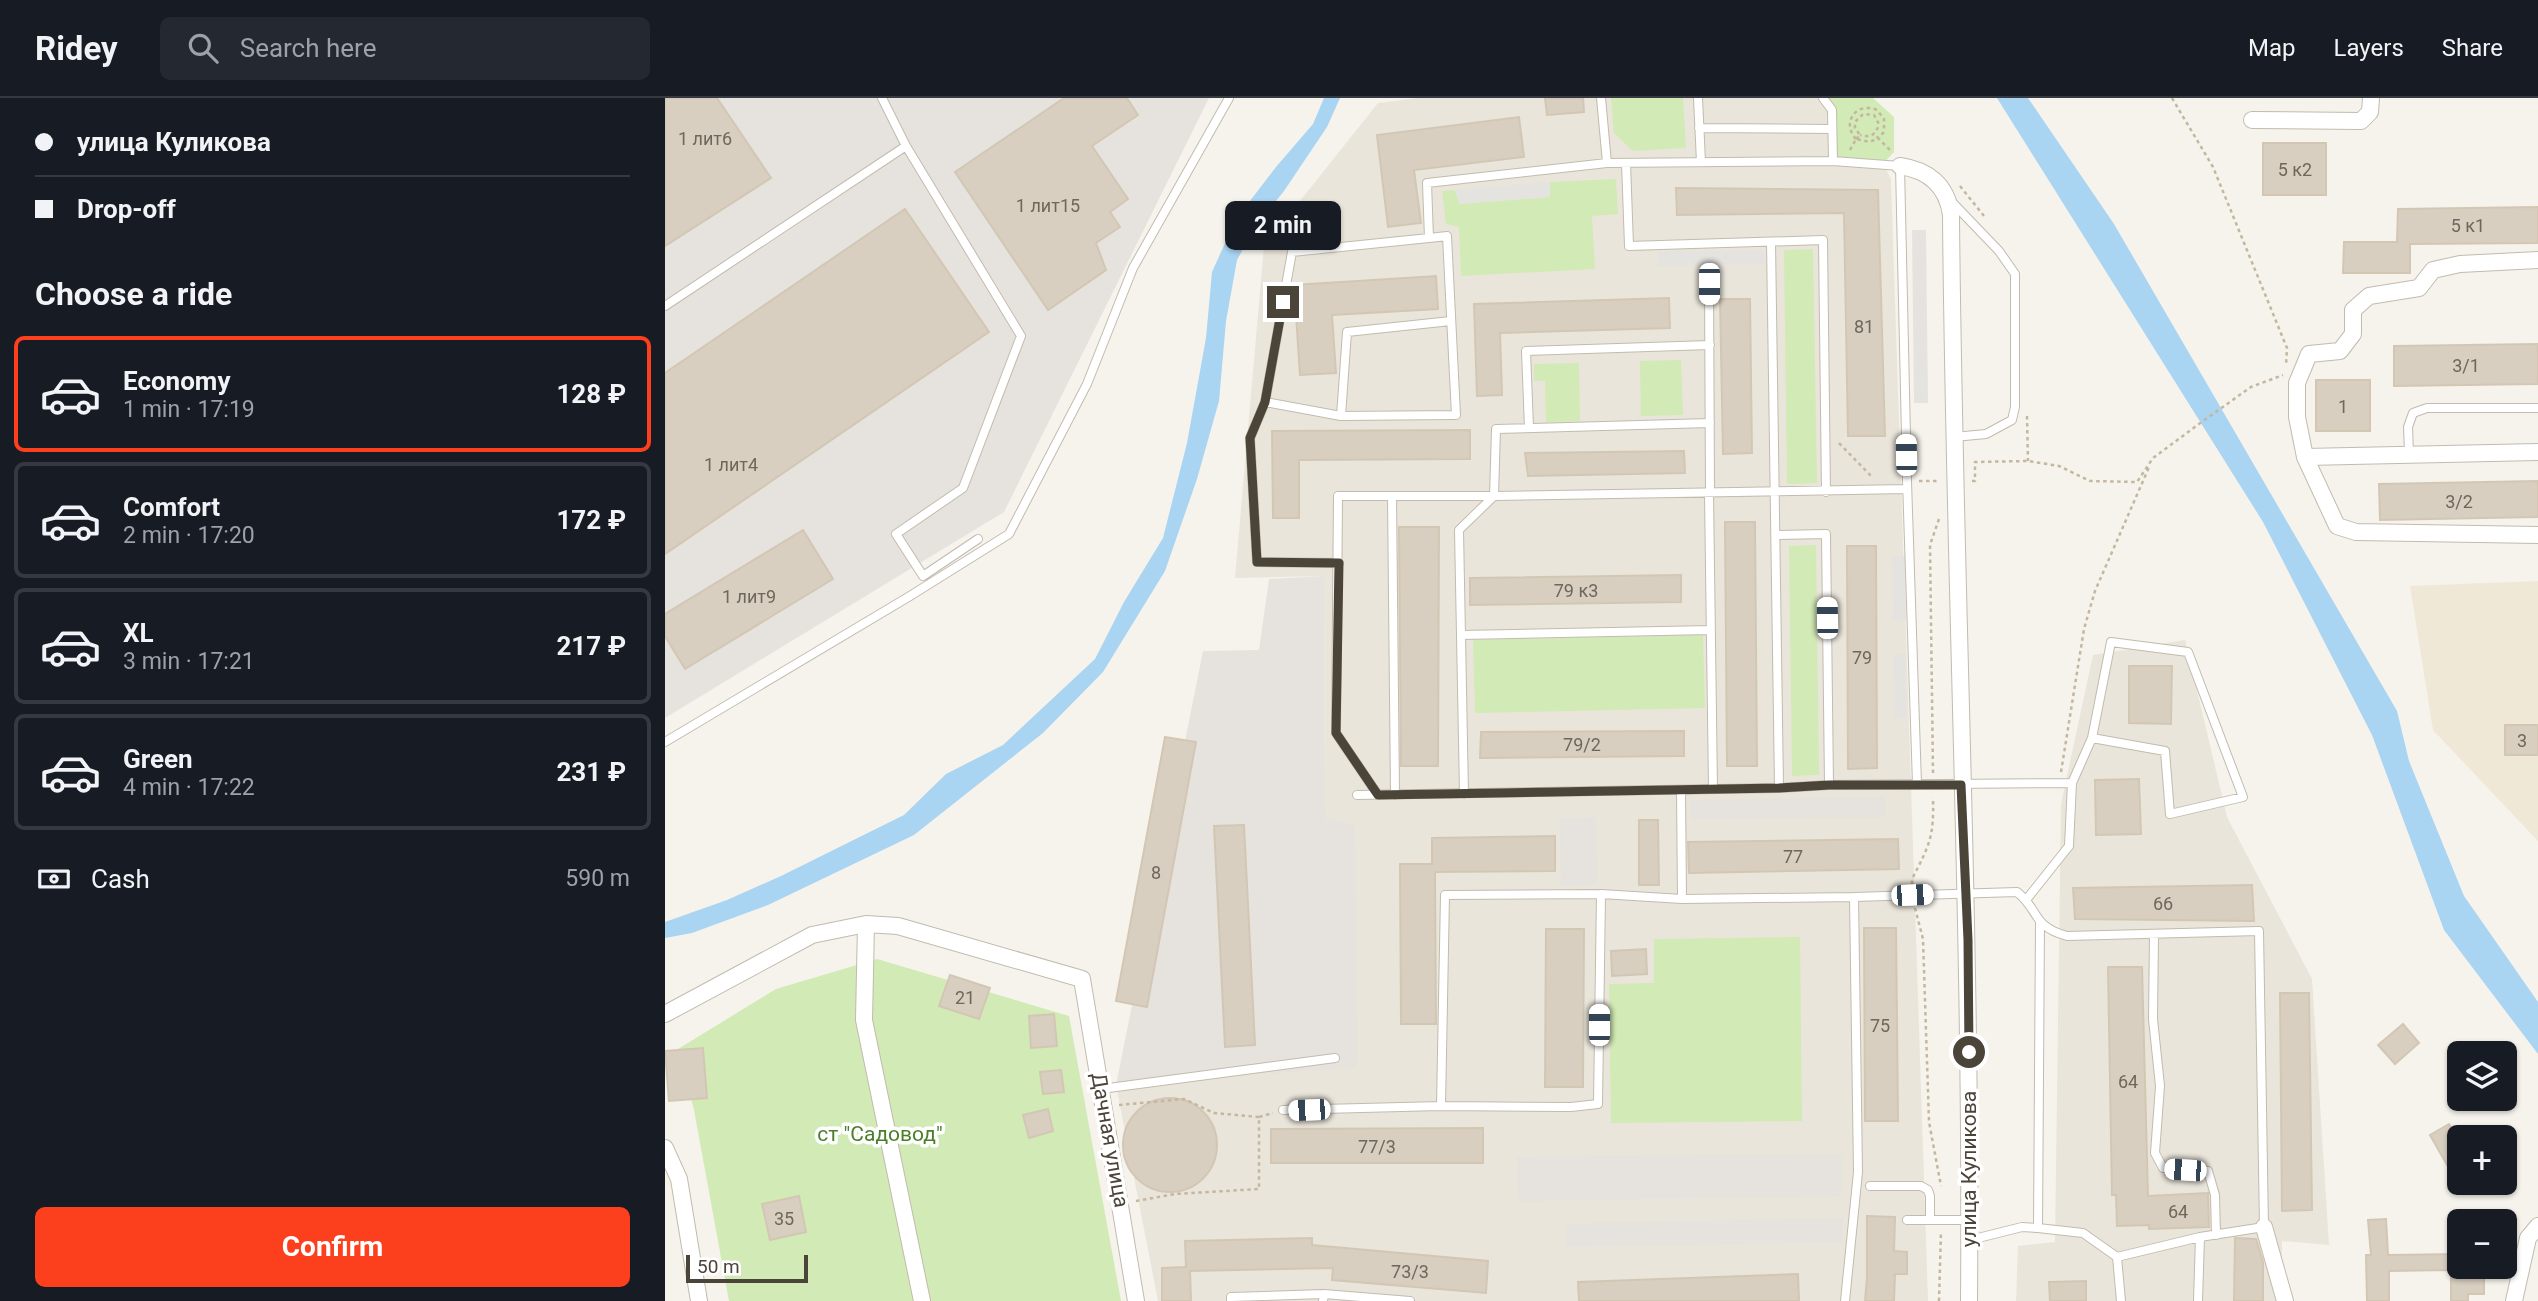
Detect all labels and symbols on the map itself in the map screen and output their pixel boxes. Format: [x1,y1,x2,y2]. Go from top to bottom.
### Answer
house number: 1 лит6 [678,128,732,149]
house number: 5 к2 [2278,159,2312,180]
house number: 1 лит15 [1016,195,1080,216]
callout: 2 min [1225,200,1341,250]
house number: 5 к1 [2451,215,2485,236]
car [1699,263,1720,305]
route end [1267,286,1299,318]
house number: 81 [1854,316,1874,337]
house number: 3/1 [2452,355,2480,376]
house number: 1 [2338,396,2348,417]
car [1896,434,1917,476]
house number: 1 лит4 [704,454,758,475]
house number: 3/2 [2445,491,2473,512]
house number: 79 к3 [1554,580,1598,601]
house number: 1 лит9 [722,586,776,607]
car [1817,597,1838,639]
house number: 79 [1852,647,1872,668]
house number: 3 [2517,730,2527,751]
house number: 79/2 [1563,734,1601,755]
house number: 77 [1783,846,1803,867]
house number: 8 [1151,862,1161,883]
car [1891,884,1934,906]
house number: 66 [2153,893,2173,914]
house number: 21 [955,987,975,1008]
car [1589,1004,1610,1046]
house number: 75 [1870,1015,1890,1036]
route start [1953,1036,1985,1068]
street label: Дачная улица [1086,1071,1134,1209]
house number: 64 [2118,1071,2138,1092]
street label: улица Куликова [1957,1091,1981,1247]
car [1288,1099,1331,1121]
park label: ст "Садовод" [817,1122,943,1146]
house number: 77/3 [1358,1136,1396,1157]
car [2164,1158,2207,1182]
house number: 64 [2168,1201,2188,1222]
house number: 35 [774,1208,794,1229]
scale bar [686,1252,809,1284]
house number: 73/3 [1391,1261,1429,1282]

